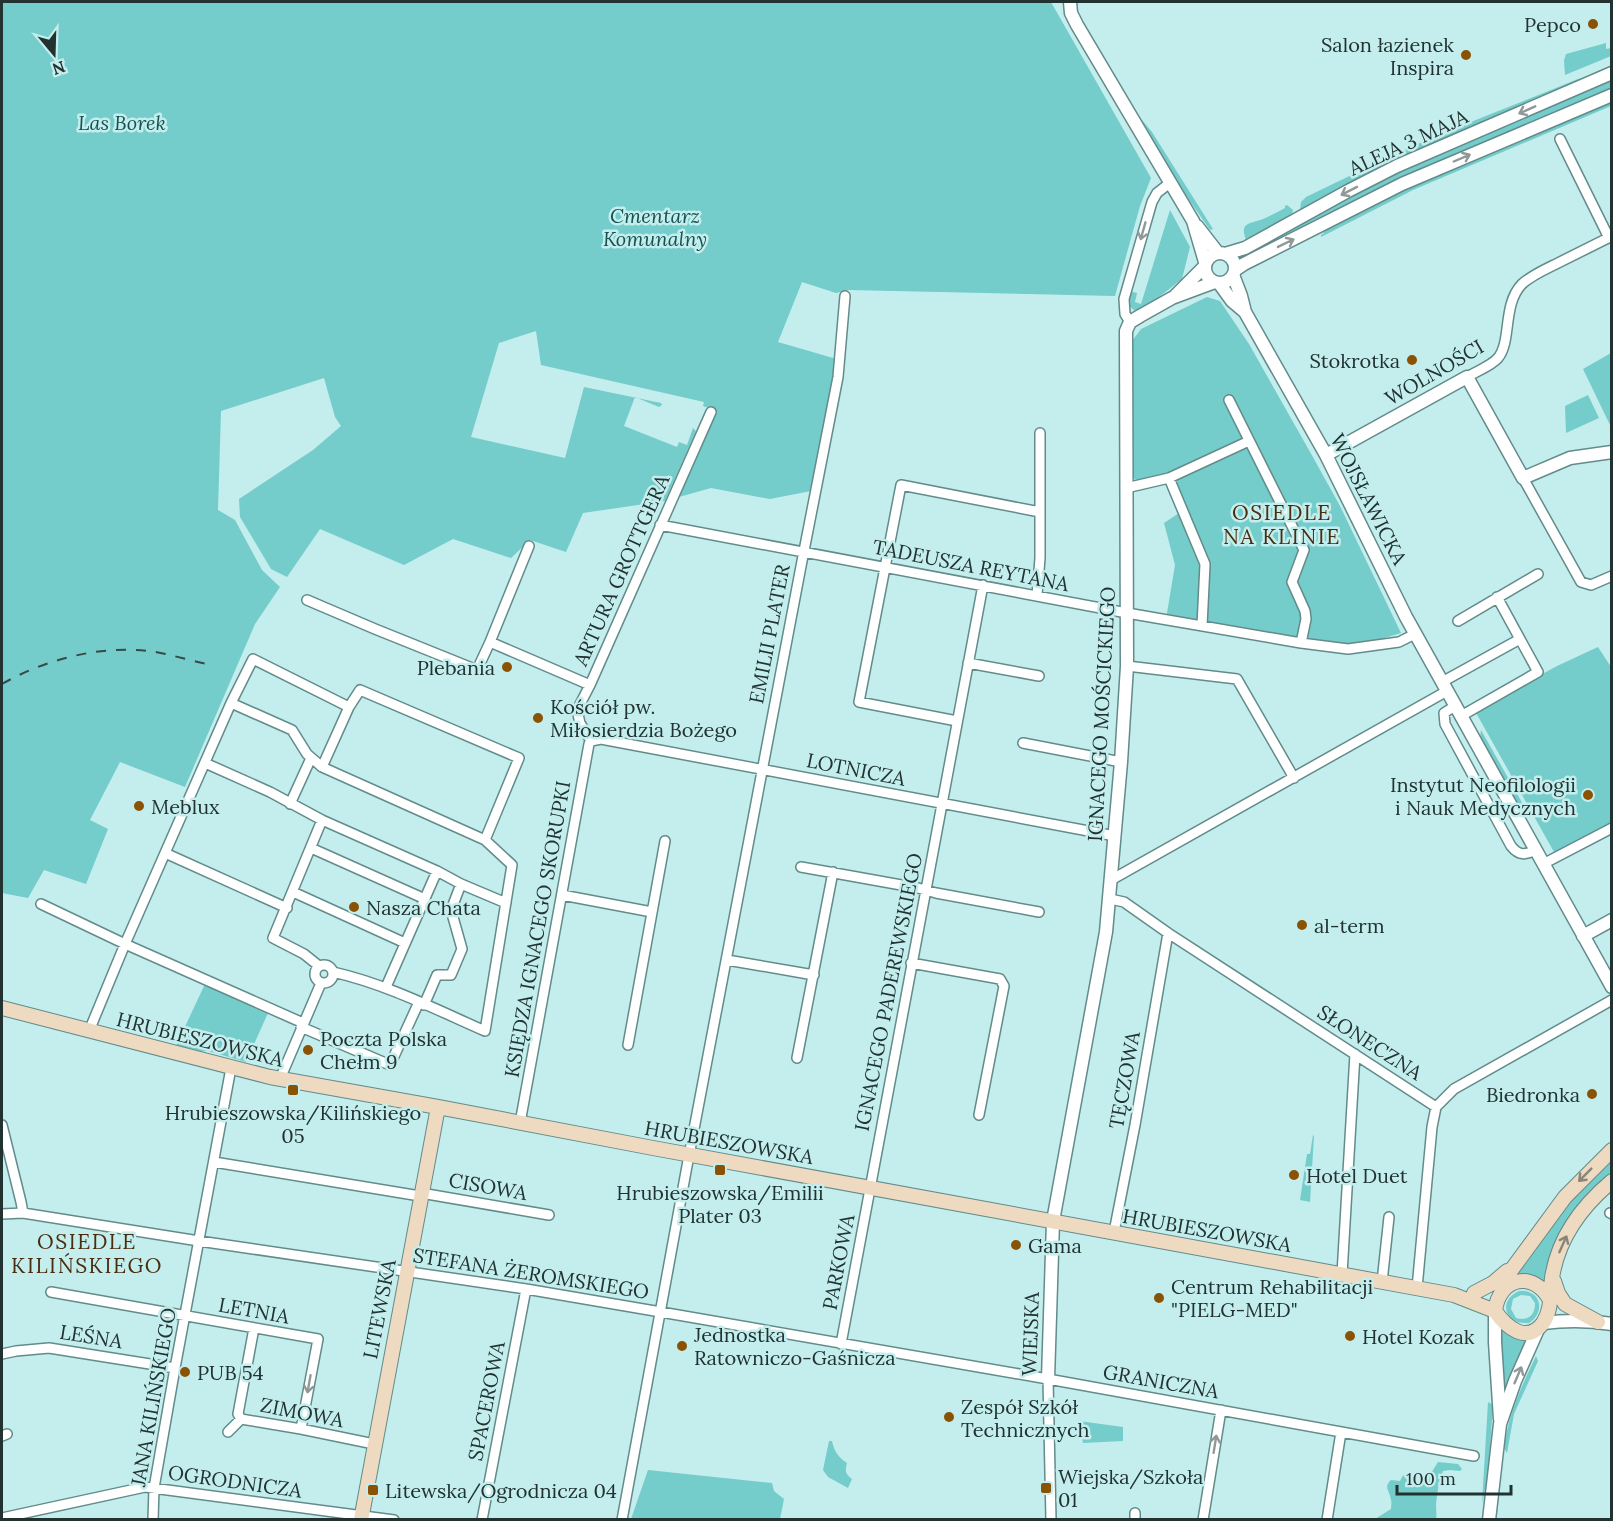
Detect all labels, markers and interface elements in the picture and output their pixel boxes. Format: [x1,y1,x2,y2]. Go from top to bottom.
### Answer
place label: Pepco [1524,12,1581,37]
marker: Pepco [1586,17,1600,31]
north arrow [24,24,84,84]
place label: Salon łazienek Inspira [1321,32,1454,80]
marker: Salon łazienek Inspira [1459,48,1473,62]
text: N [50,57,68,80]
street label: ALEJA 3 MAJA [1343,103,1472,181]
one-way arrow [1518,104,1536,116]
park label: Las Borek [78,110,166,135]
one-way arrow [1452,152,1470,163]
one-way arrow [1341,185,1359,197]
park label: Cmentarz Komunalny [603,203,707,251]
one-way arrow [1137,221,1148,240]
one-way arrow [1277,236,1295,248]
street label: WOLNOŚCI [1380,334,1488,410]
place label: Stokrotka [1310,348,1400,373]
marker: Stokrotka [1405,353,1419,367]
street label: WOJSŁAWICKA [1325,429,1413,569]
street label: ARTURA GROTTGERA [567,470,675,671]
district label: OSIEDLE NA KLINIE [1223,499,1341,550]
street label: TADEUSZA REYTANA [871,534,1072,596]
street label: EMILII PLATER [743,562,795,706]
street label: IGNACEGO MOŚCICKIEGO [1082,586,1120,842]
place label: Plebania [417,655,495,680]
marker: Plebania [500,660,514,674]
place label: Kościół pw. Miłosierdzia Bożego [550,694,737,742]
marker: Kościół pw. Miłosierdzia Bożego [531,711,545,725]
street label: LOTNICZA [805,747,908,791]
place label: Instytut Neofilologii i Nauk Medycznych [1390,772,1576,820]
street label: KSIĘDZA IGNACEGO SKORUPKI [499,779,575,1079]
marker: Instytut Neofilologii i Nauk Medycznych [1581,788,1595,802]
place label: Meblux [151,794,220,819]
marker: Meblux [132,799,146,813]
street label: IGNACEGO PADEREWSKIEGO [849,851,927,1133]
place label: Nasza Chata [366,895,481,920]
marker: Nasza Chata [347,900,361,914]
place label: al-term [1314,913,1385,938]
marker: al-term [1295,918,1309,932]
street label: SŁONECZNA [1313,999,1427,1085]
street label: HRUBIESZOWSKA [114,1006,286,1072]
place label: Poczta Polska Chełm 9 [320,1026,447,1074]
street label: TĘCZOWA [1103,1029,1145,1131]
marker: Poczta Polska Chełm 9 [301,1043,315,1057]
place label: Biedronka [1486,1082,1580,1107]
marker: Hrubieszowska/Kilińskiego 05 [286,1083,300,1097]
marker: Biedronka [1585,1087,1599,1101]
place label: Hrubieszowska/Kilińskiego 05 [165,1100,421,1148]
street label: HRUBIESZOWSKA [643,1115,816,1169]
marker: Hrubieszowska/Emilii Plater 03 [713,1163,727,1177]
place label: Hotel Duet [1306,1163,1408,1188]
street label: CISOWA [447,1167,530,1205]
marker: Hotel Duet [1287,1168,1301,1182]
one-way arrow [1578,1168,1593,1183]
place label: Hrubieszowska/Emilii Plater 03 [616,1180,824,1228]
street label: HRUBIESZOWSKA [1121,1203,1294,1257]
street label: PARKOWA [816,1212,860,1312]
district label: OSIEDLE KILIŃSKIEGO [11,1228,163,1279]
place label: Gama [1028,1233,1082,1258]
one-way arrow [1558,1235,1569,1253]
marker: Gama [1009,1238,1023,1252]
street label: STEFANA ŻEROMSKIEGO [411,1242,651,1304]
street label: LITEWSKA [357,1257,401,1361]
place label: Centrum Rehabilitacji "PIELG-MED" [1171,1274,1373,1322]
street label: WIEJSKA [1016,1291,1044,1376]
marker: Centrum Rehabilitacji "PIELG-MED" [1152,1291,1166,1305]
street label: LETNIA [217,1292,292,1329]
street label: JANA KILIŃSKIEGO [125,1306,181,1489]
street label: LEŚNA [58,1319,125,1353]
place label: Jednostka Ratowniczo-Gaśnicza [693,1322,896,1370]
place label: Hotel Kozak [1362,1324,1475,1349]
marker: Hotel Kozak [1343,1329,1357,1343]
street label: SPACEROWA [462,1339,510,1463]
marker: Jednostka Ratowniczo-Gaśnicza [675,1339,689,1353]
street label: GRANICZNA [1101,1359,1221,1404]
place label: PUB 54 [197,1360,264,1385]
marker: PUB 54 [178,1365,192,1379]
one-way arrow [1513,1366,1524,1385]
one-way arrow [304,1374,315,1393]
street label: ZIMOWA [258,1392,346,1432]
place label: Zespół Szkół Technicznych [961,1394,1090,1442]
marker: Zespół Szkół Technicznych [942,1410,956,1424]
one-way arrow [1210,1434,1221,1454]
scale bar [1397,1458,1511,1496]
street label: OGRODNICZA [167,1459,304,1503]
place label: Wiejska/Szkoła 01 [1058,1464,1203,1512]
text: 100 m [1406,1467,1456,1490]
place label: Litewska/Ogrodnicza 04 [385,1478,617,1504]
marker: Wiejska/Szkoła 01 [1039,1481,1053,1495]
marker: Litewska/Ogrodnicza 04 [366,1483,380,1497]

